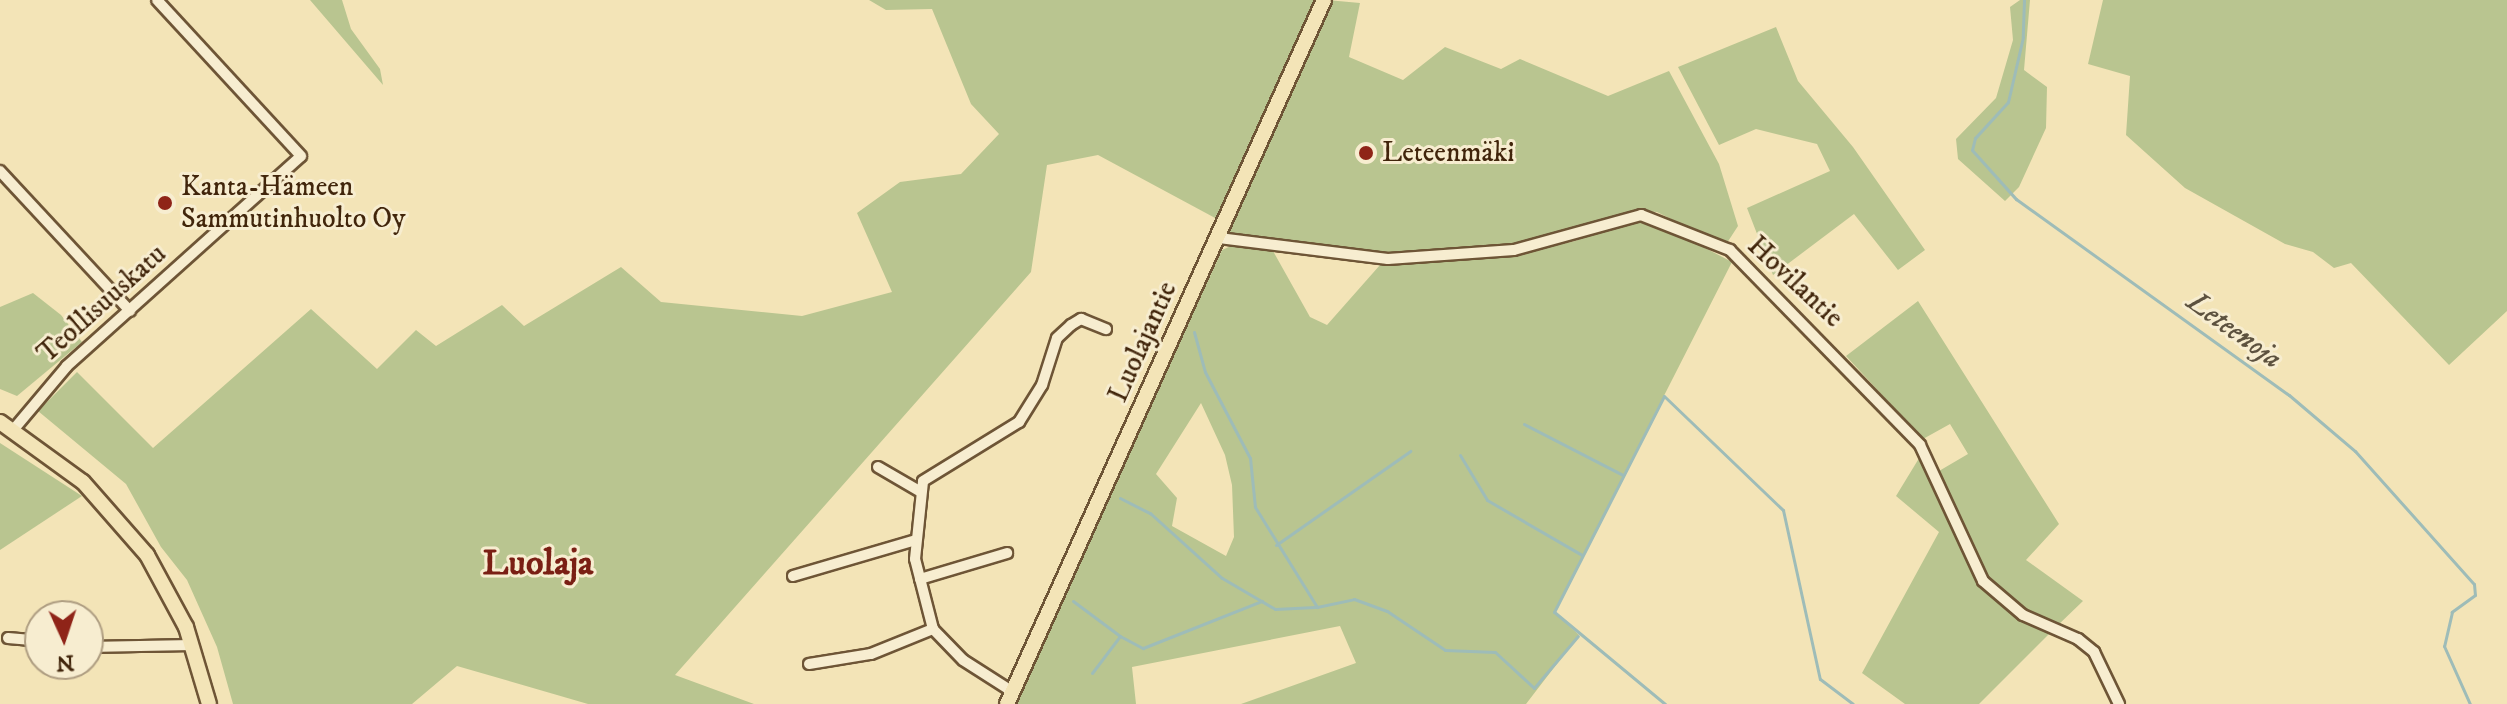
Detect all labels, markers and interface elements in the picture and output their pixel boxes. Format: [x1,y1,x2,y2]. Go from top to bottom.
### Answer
place label: Leteenmäki [1382,136,1515,170]
marker: Leteenmäki [1357,144,1375,162]
place label: Kanta-Hämeen Sammutinhuolto Oy [181,170,405,236]
marker: Kanta-Hämeen Sammutinhuolto Oy [156,194,174,212]
street label: Hovilantie [1740,229,1850,335]
street label: Teollisuuskatu [31,237,173,371]
street label: Luolajantie [1102,277,1184,407]
water label: Leteenoja [2179,285,2289,377]
district label: Luolaja [483,542,593,586]
north arrow [24,600,104,680]
text: N [55,649,75,676]

